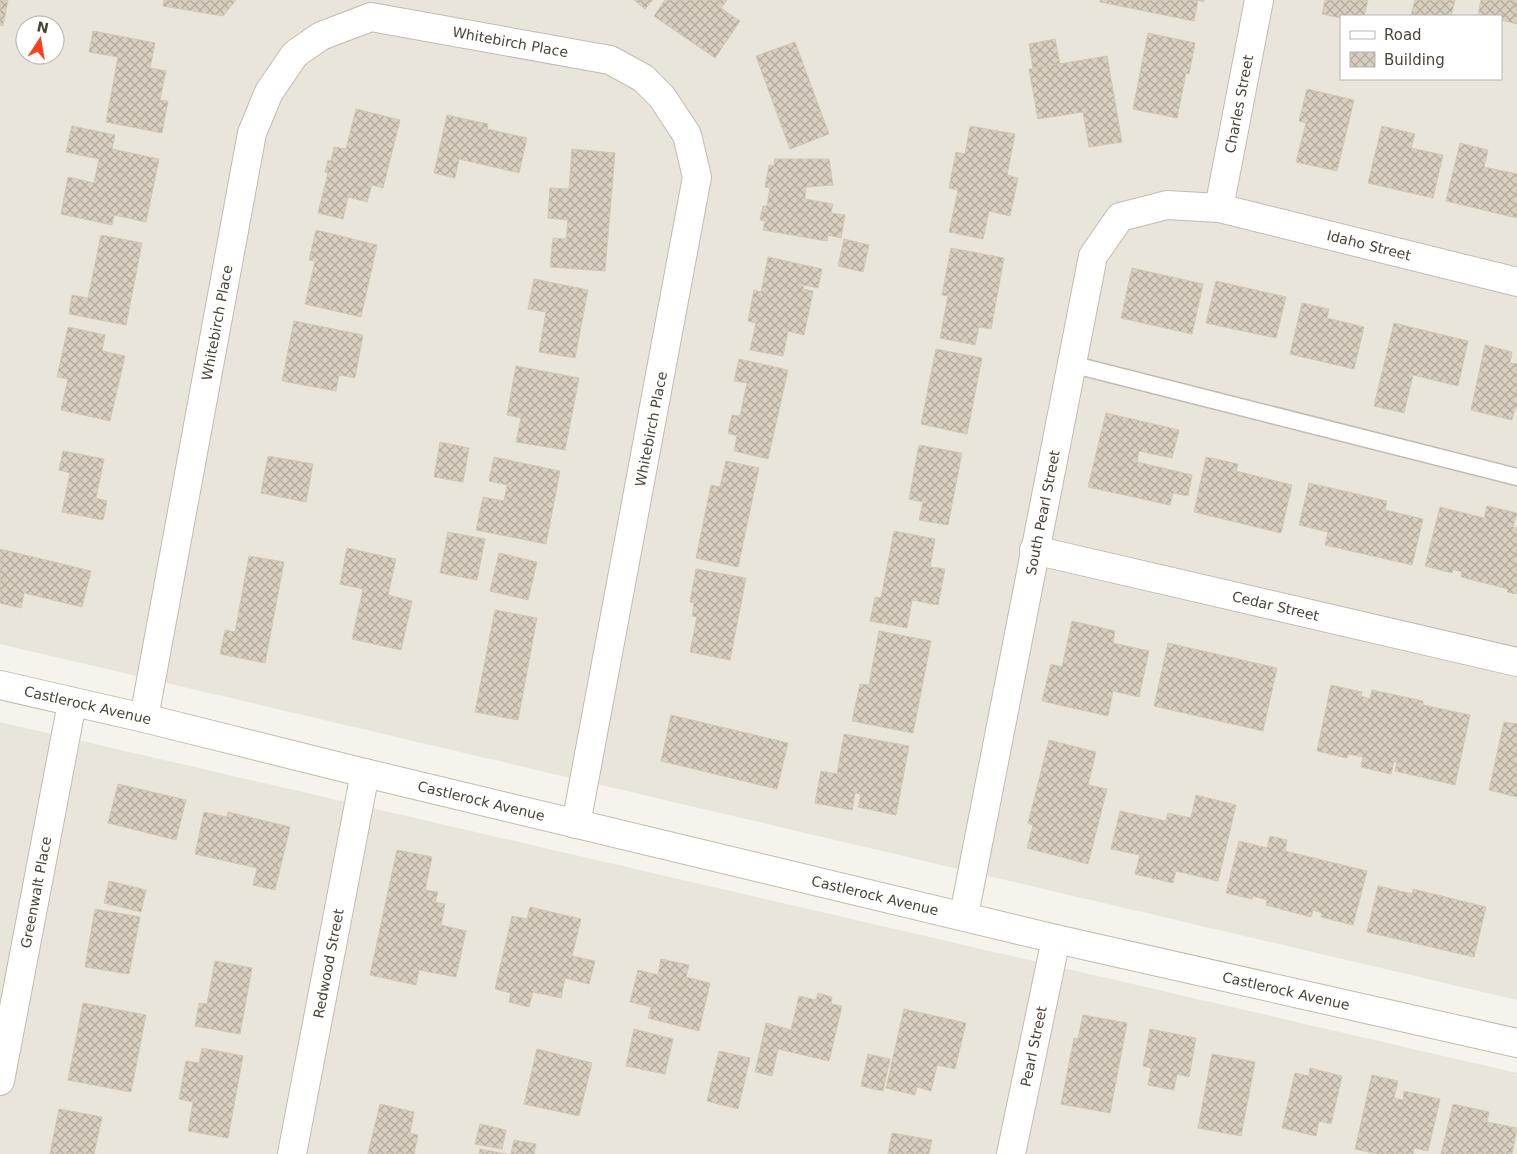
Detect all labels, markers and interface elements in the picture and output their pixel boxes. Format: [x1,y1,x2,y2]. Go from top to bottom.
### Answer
north arrow [15,15,65,65]
legend [1340,15,1502,80]
text: N [35,18,50,36]
street label: Whitebirch Place [451,24,569,60]
text: Road [1384,26,1422,44]
text: Building [1384,51,1445,69]
street label: Charles Street [1222,53,1256,154]
street label: Idaho Street [1325,227,1413,263]
street label: Whitebirch Place [198,264,235,382]
street label: Whitebirch Place [632,370,670,488]
street label: South Pearl Street [1023,448,1063,577]
street label: Cedar Street [1231,588,1321,624]
street label: Castlerock Avenue [23,683,153,728]
street label: Castlerock Avenue [416,778,546,824]
street label: Greenwalt Place [17,835,54,950]
street label: Castlerock Avenue [810,873,940,918]
street label: Redwood Street [310,907,347,1020]
street label: Castlerock Avenue [1221,969,1351,1013]
street label: Pearl Street [1017,1004,1050,1088]

